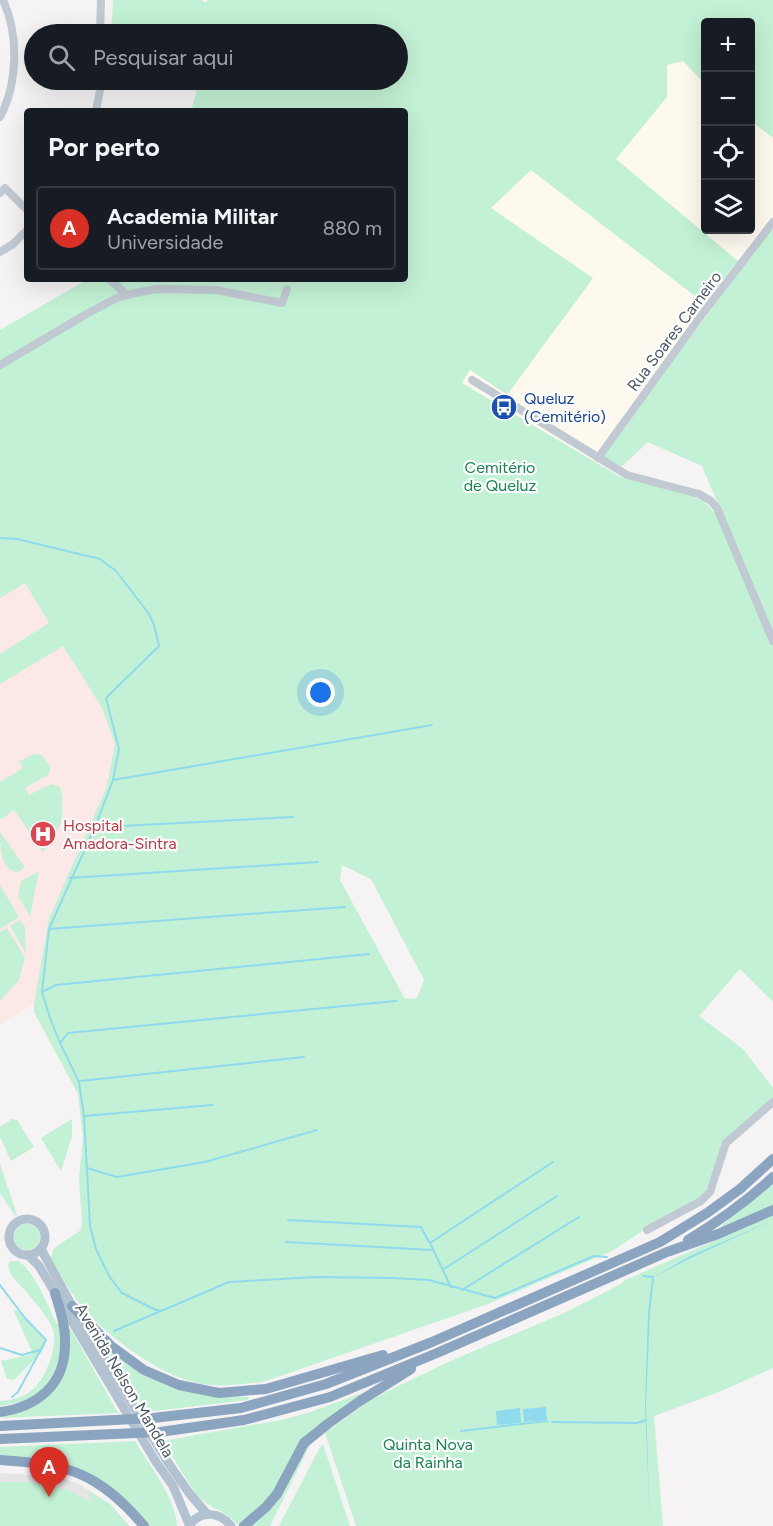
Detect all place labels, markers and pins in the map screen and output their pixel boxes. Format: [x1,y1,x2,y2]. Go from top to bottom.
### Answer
place label: Queluz (Cemitério) [524,389,606,426]
bus stop icon: Queluz (Cemitério) [489,392,519,422]
place label: Hospital Amadora-Sintra [63,816,177,853]
hospital icon: Hospital Amadora-Sintra [28,819,58,849]
pin: A [29,1448,68,1497]

